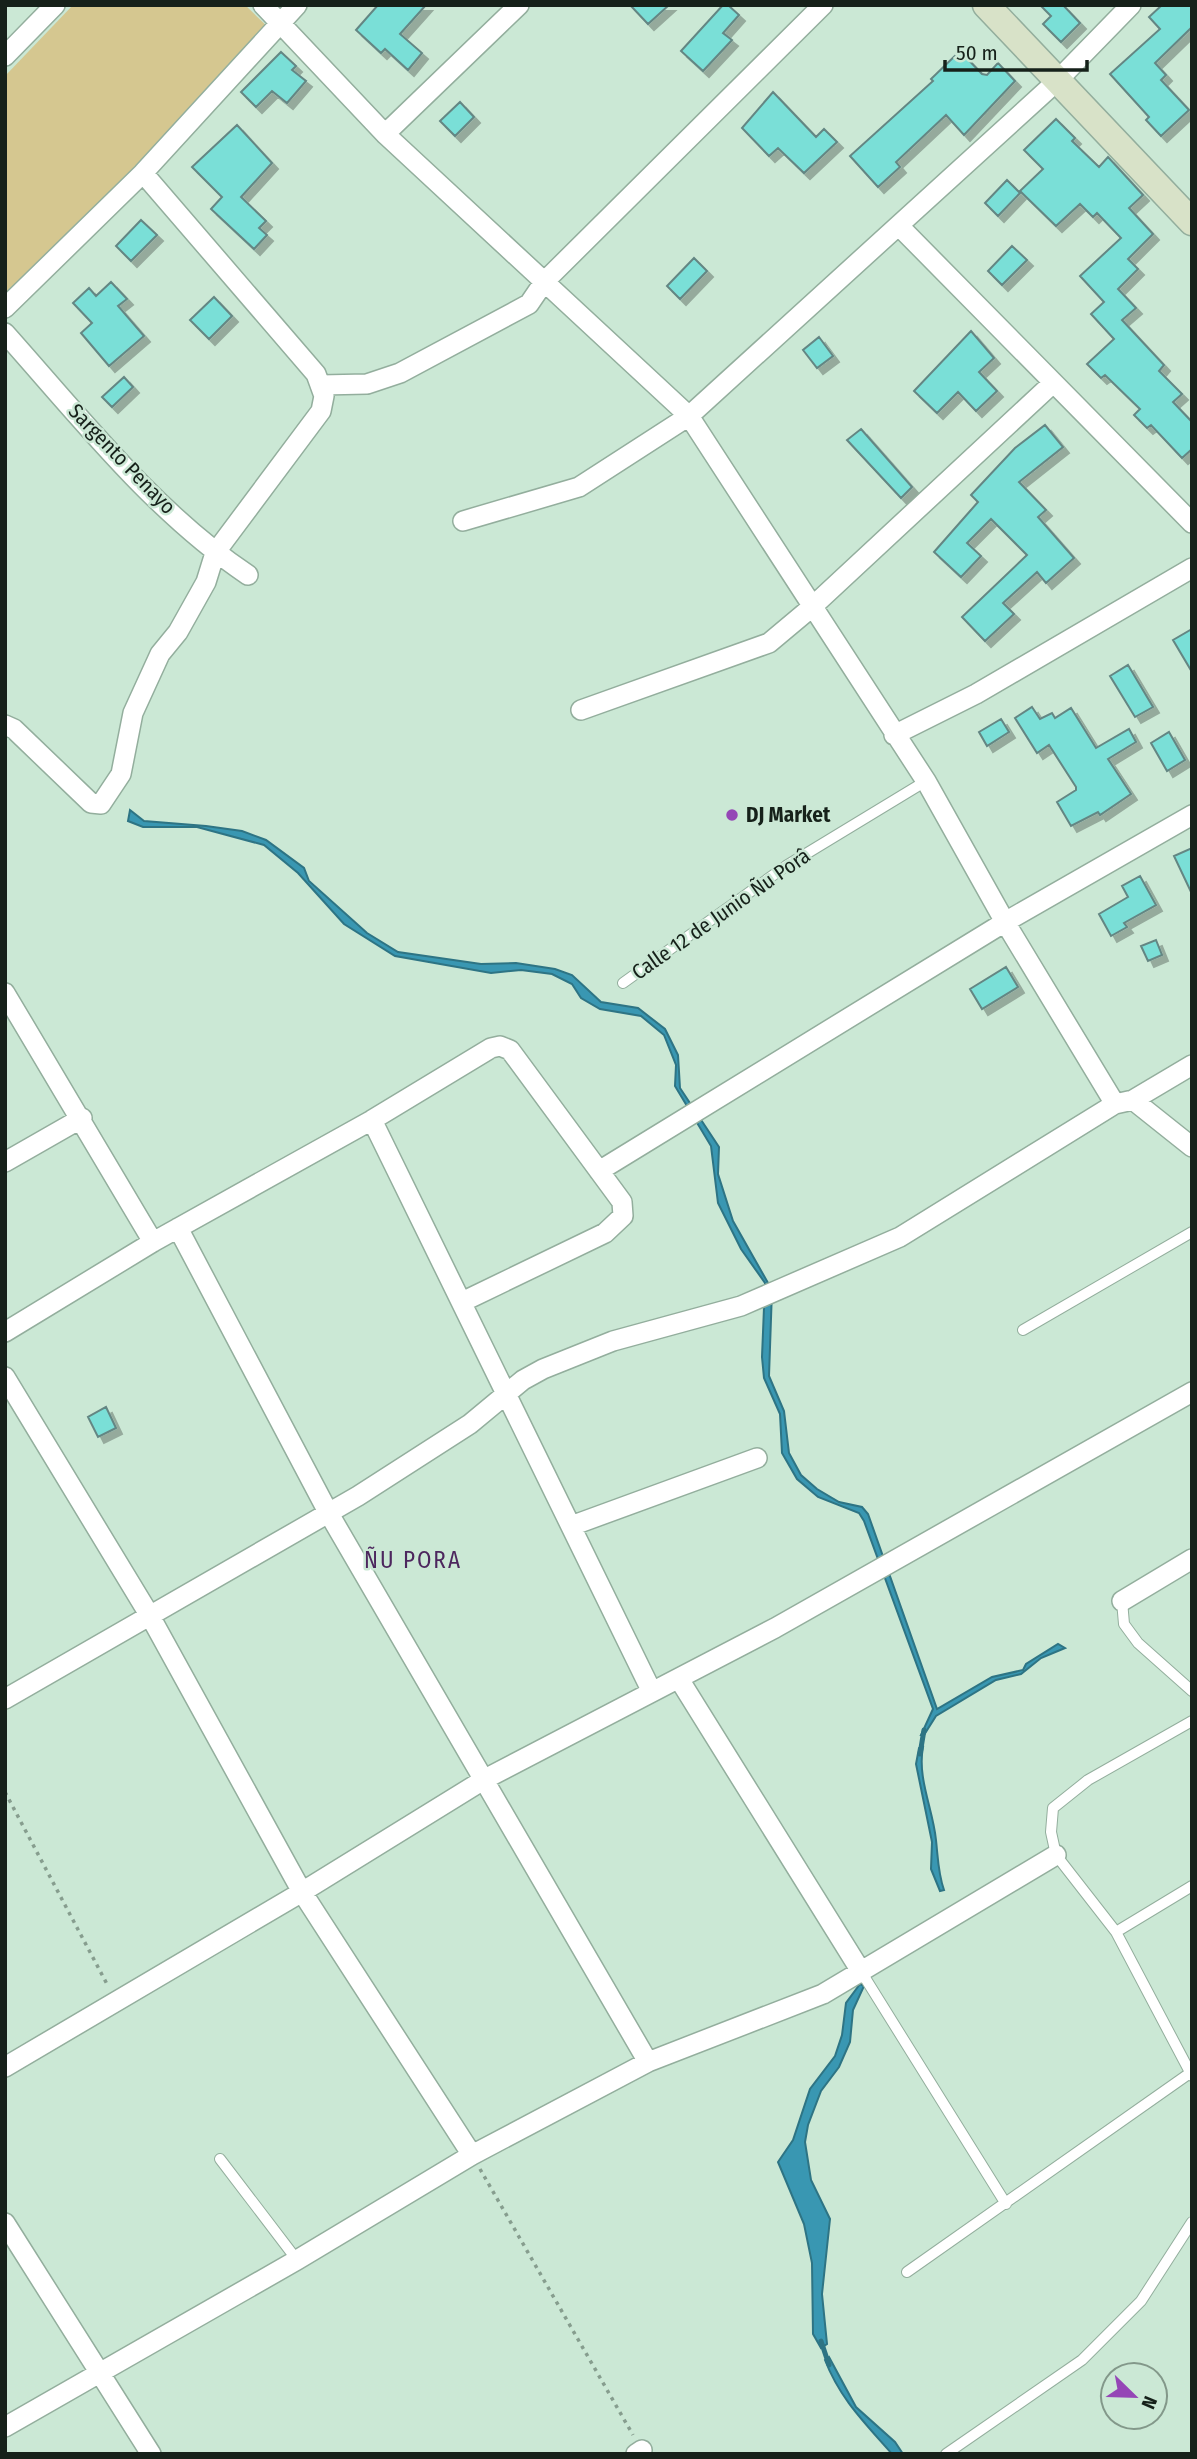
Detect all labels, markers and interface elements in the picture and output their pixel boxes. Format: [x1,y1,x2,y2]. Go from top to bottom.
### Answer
scale bar [945,28,1087,72]
text: 50 m [956,40,998,66]
street label: Sargento Penayo [63,398,181,520]
place label: DJ Market [746,802,831,828]
marker: DJ Market [724,807,740,823]
street label: Calle 12 de Junio Ñu Porâ [627,843,815,985]
district label: ÑU PORA [364,1546,462,1574]
north arrow [1099,2361,1169,2431]
text: N [1136,2393,1162,2412]

